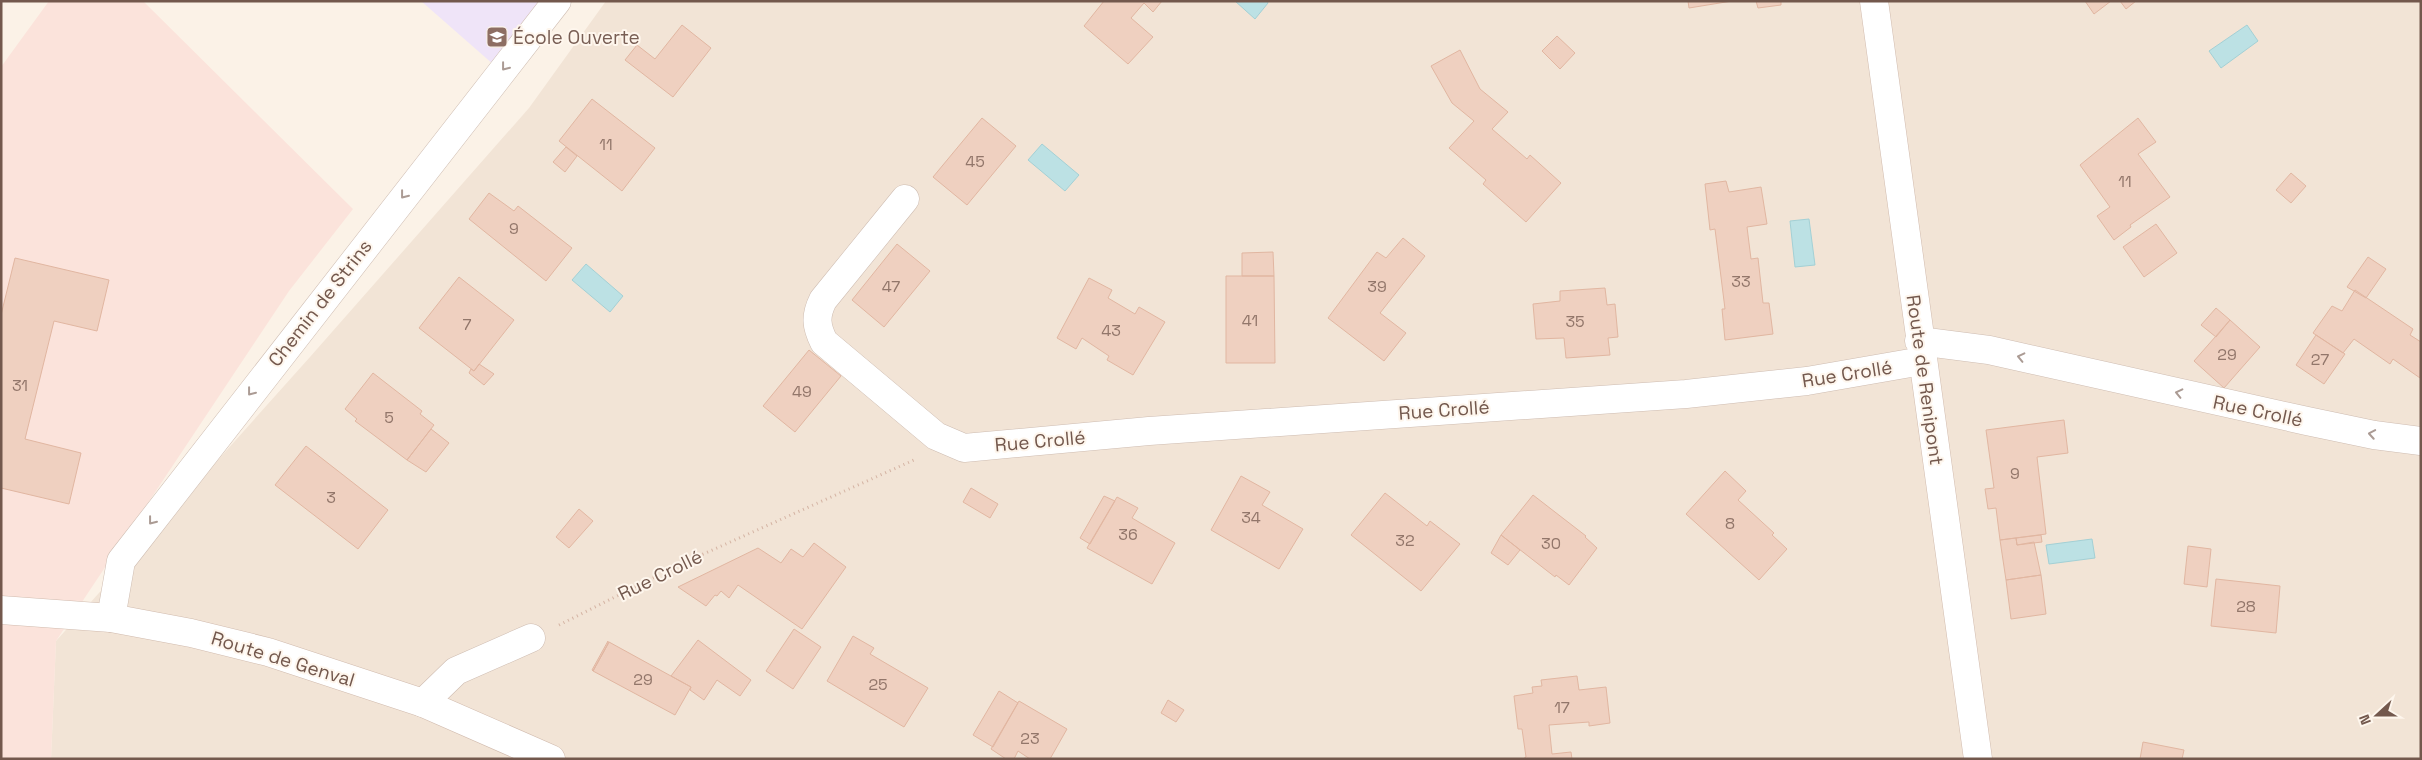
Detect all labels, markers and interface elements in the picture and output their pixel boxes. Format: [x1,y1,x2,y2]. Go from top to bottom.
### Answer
school or university icon: École Ouverte [485,25,509,49]
place label: École Ouverte [513,25,640,50]
one-way arrow [502,61,510,70]
house number: 11 [599,134,613,155]
house number: 45 [965,151,985,172]
house number: 11 [2118,171,2132,192]
one-way arrow [402,189,410,198]
house number: 9 [509,218,519,239]
street label: Chemin de Strins [262,234,378,372]
house number: 33 [1731,271,1751,292]
house number: 47 [882,276,900,297]
house number: 39 [1367,276,1387,297]
street label: Route de Renipont [1901,293,1949,467]
house number: 41 [1242,310,1258,331]
house number: 35 [1565,311,1585,332]
house number: 7 [462,314,472,335]
house number: 43 [1101,320,1121,341]
house number: 29 [2217,344,2237,365]
house number: 27 [2311,349,2329,370]
one-way arrow [2016,352,2025,363]
street label: Rue Crollé [1800,355,1894,393]
house number: 31 [12,375,28,396]
house number: 49 [792,381,812,402]
one-way arrow [249,386,257,395]
one-way arrow [2175,388,2184,399]
street label: Rue Crollé [2211,389,2305,433]
street label: Rue Crollé [1398,394,1490,426]
house number: 5 [384,407,394,428]
street label: Rue Crollé [994,425,1086,457]
one-way arrow [2368,430,2377,440]
house number: 9 [2010,463,2020,484]
house number: 3 [326,487,336,508]
house number: 34 [1241,507,1261,528]
house number: 8 [1725,513,1735,534]
one-way arrow [149,515,157,524]
house number: 36 [1118,524,1138,545]
house number: 32 [1395,530,1415,551]
house number: 30 [1541,533,1561,554]
street label: Rue Crollé [614,544,706,606]
house number: 28 [2236,596,2256,617]
street label: Route de Genval [208,625,358,693]
house number: 29 [633,669,653,690]
house number: 25 [868,674,888,695]
north arrow [2352,690,2402,740]
house number: 17 [1554,697,1570,718]
text: N [2355,712,2375,727]
house number: 23 [1020,728,1040,749]

